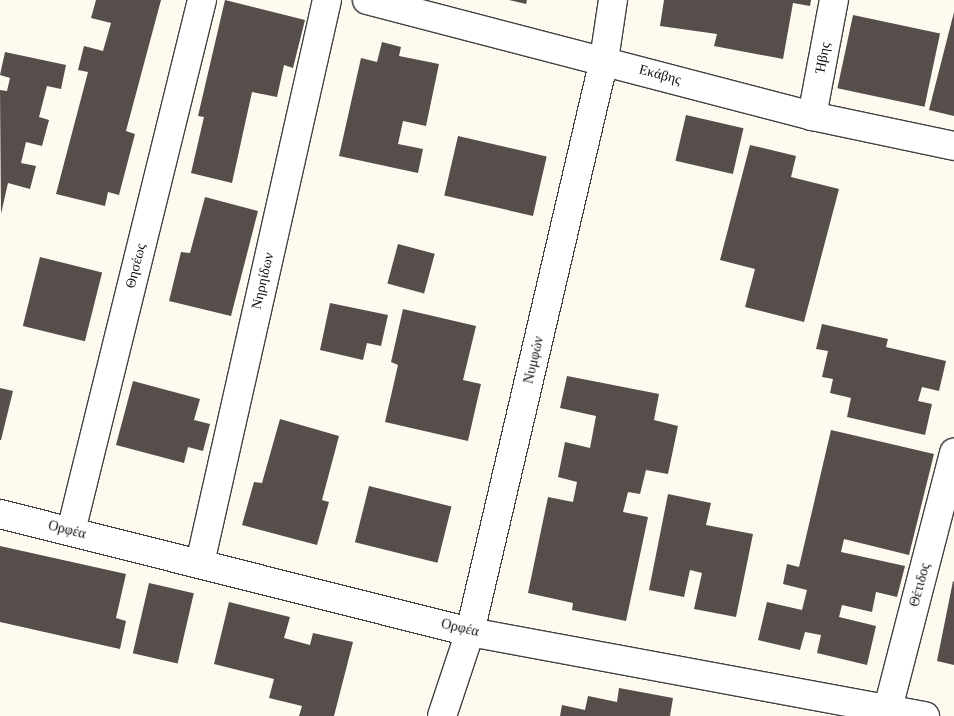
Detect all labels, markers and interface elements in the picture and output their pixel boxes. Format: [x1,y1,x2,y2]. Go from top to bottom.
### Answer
street label: Ήβης [812,41,834,75]
street label: Εκάβης [637,61,683,89]
street label: Θησέως [122,242,150,290]
street label: Νηρηίδων [248,251,278,311]
street label: Νυμφών [520,335,548,385]
street label: Ορφέα [46,517,88,543]
street label: Θέτιδος [906,561,934,609]
street label: Ορφέα [439,615,481,641]

